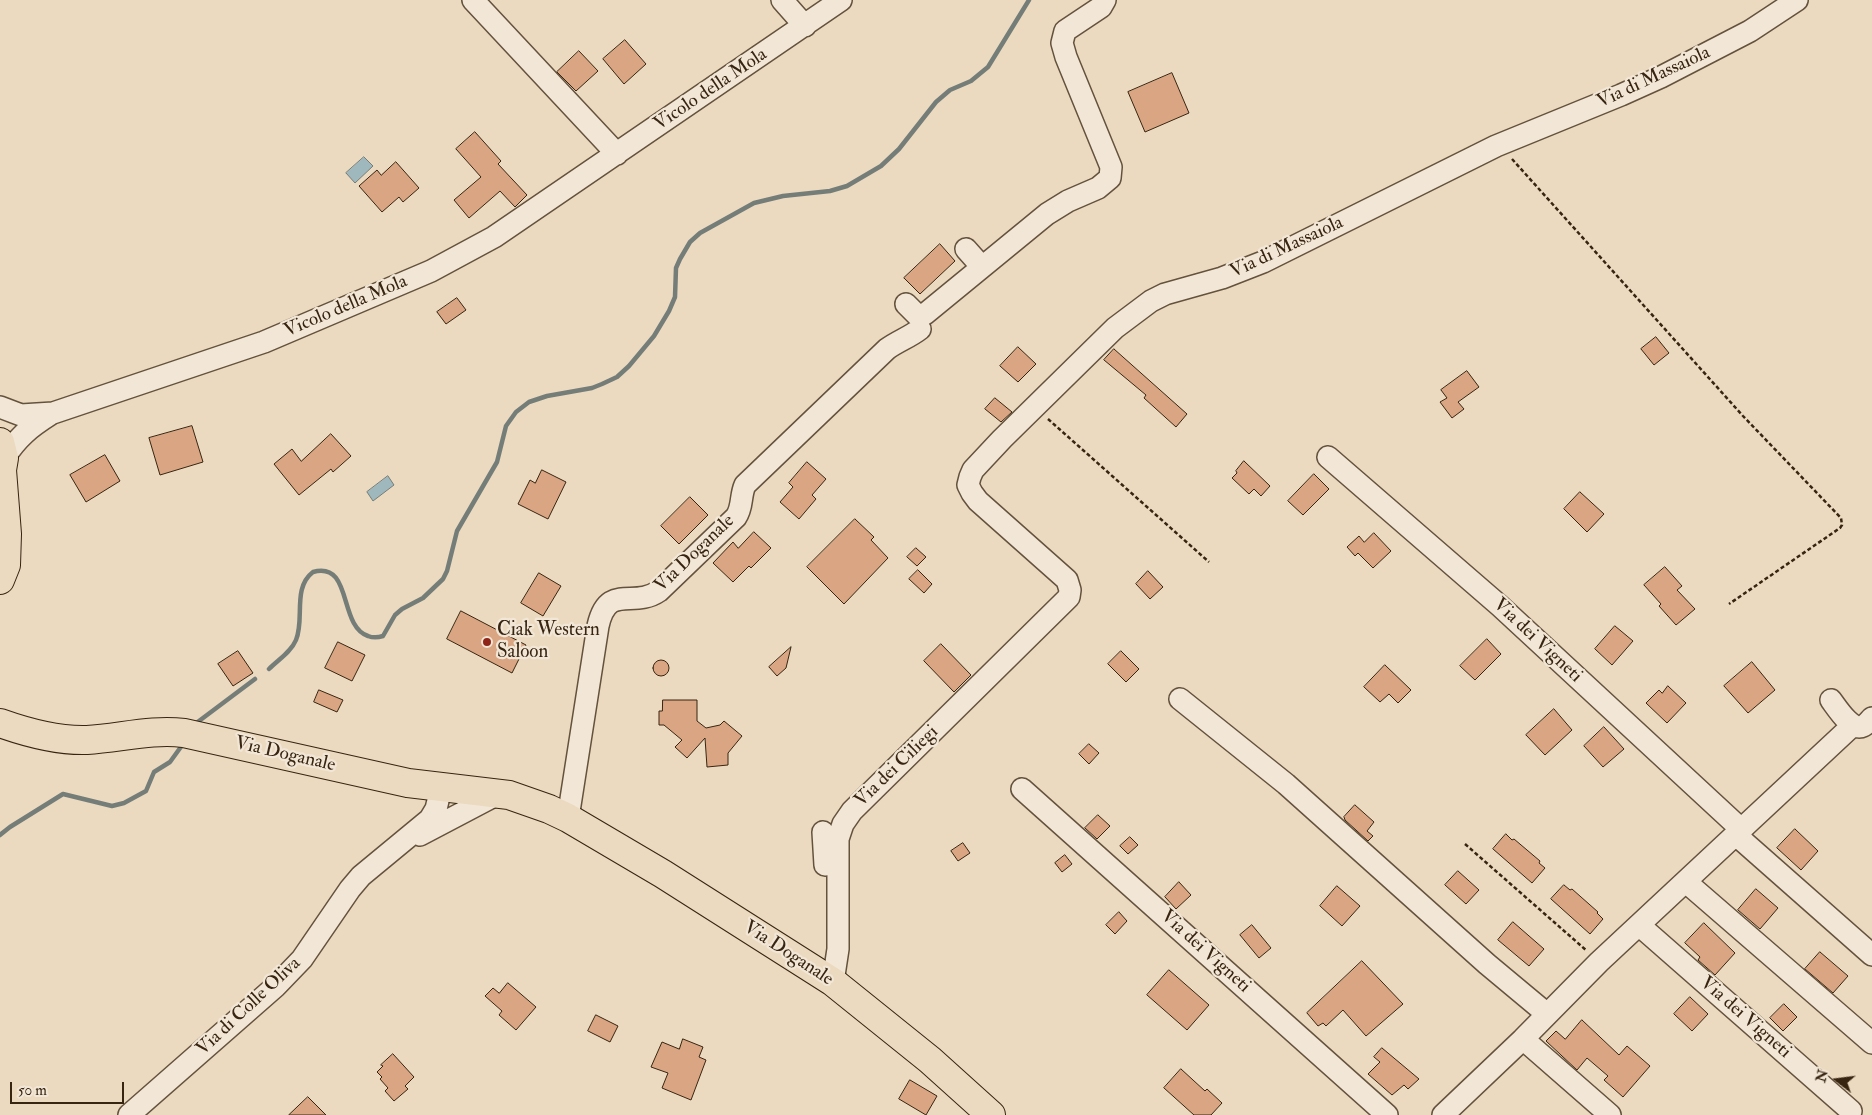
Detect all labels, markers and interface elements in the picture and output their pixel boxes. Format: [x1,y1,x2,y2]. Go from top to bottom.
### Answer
street label: Via di Massaiola [1594,42,1714,114]
street label: Vicolo della Mola [650,44,772,136]
street label: Via di Massaiola [1227,212,1347,284]
street label: Vicolo della Mola [281,271,411,343]
street label: Via Doganale [650,510,740,598]
street label: Via dei Vigneti [1488,594,1586,688]
place label: Ciak Western Saloon [497,620,600,664]
marker: Ciak Western Saloon [481,636,493,648]
street label: Via dei Ciliegi [850,721,944,813]
street label: Via Doganale [233,732,337,778]
street label: Via dei Vigneti [1155,906,1255,998]
street label: Via Doganale [739,917,837,991]
street label: Via di Colle Oliva [192,953,306,1061]
street label: Via dei Vigneti [1695,972,1795,1064]
north arrow [1812,1055,1862,1105]
text: N [1812,1068,1832,1084]
scale bar [12,1072,126,1104]
text: 50 m [18,1081,47,1100]

